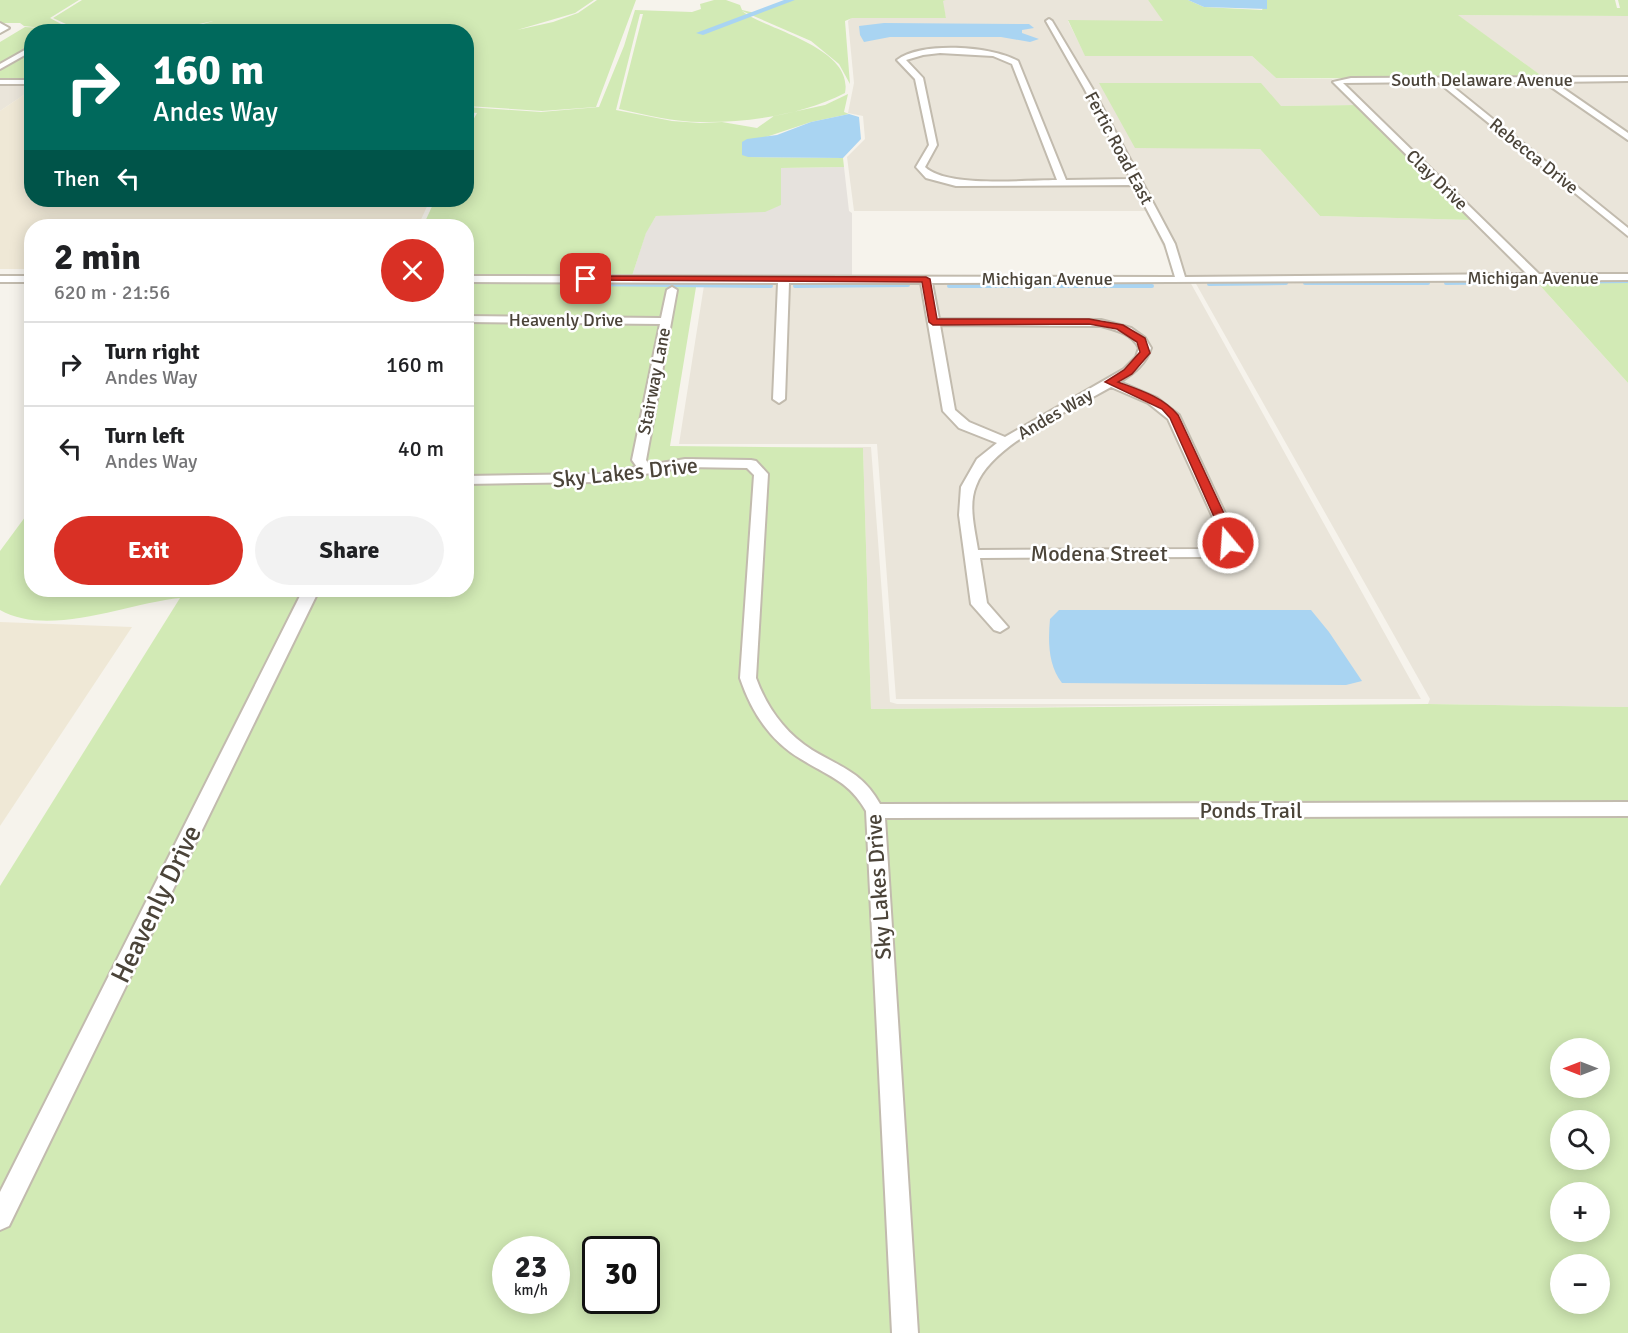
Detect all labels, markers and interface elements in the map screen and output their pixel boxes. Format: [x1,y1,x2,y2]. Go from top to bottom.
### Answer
text: 160 m [153,45,264,96]
icon: right [54,48,132,126]
street label: South Delaware Avenue [1391,69,1573,91]
street label: Fertic Road East [1080,88,1158,208]
text: Andes Way [153,96,278,129]
street label: Rebecca Drive [1485,113,1583,199]
street label: Clay Drive [1401,145,1473,215]
icon: left [112,162,145,195]
text: Then [54,165,100,192]
text: 2 min [54,235,141,280]
button: close [381,239,444,302]
pin [560,253,611,304]
icon: arrive [569,262,602,295]
street label: Michigan Avenue [1467,267,1599,289]
street label: Michigan Avenue [981,268,1113,290]
text: 620 m · 21:56 [54,280,170,305]
street label: Heavenly Drive [509,309,623,331]
street label: Stairway Lane [633,326,675,436]
text: Turn right [105,338,200,365]
icon: right [54,348,87,381]
text: 160 m [386,351,444,378]
text: Andes Way [105,365,197,390]
street label: Andes Way [1013,383,1097,444]
text: Turn left [105,422,185,449]
icon: left [54,432,87,465]
text: 40 m [398,435,444,462]
text: Andes Way [105,449,197,474]
street label: Sky Lakes Drive [551,451,699,494]
position arrow [1196,511,1260,575]
button: Exit [54,516,243,585]
button: Share [255,516,444,585]
street label: Modena Street [1030,540,1168,567]
street label: Ponds Trail [1200,797,1302,824]
street label: Sky Lakes Drive [860,813,897,961]
street label: Heavenly Drive [104,820,209,989]
north arrow [1550,1038,1610,1098]
map controls [1550,1038,1610,1314]
button: search [1550,1110,1610,1170]
button: + [1550,1182,1610,1242]
speed limit sign: 30 [582,1236,660,1314]
text: 23 [515,1249,547,1286]
button: − [1550,1254,1610,1314]
text: km/h [514,1281,548,1299]

